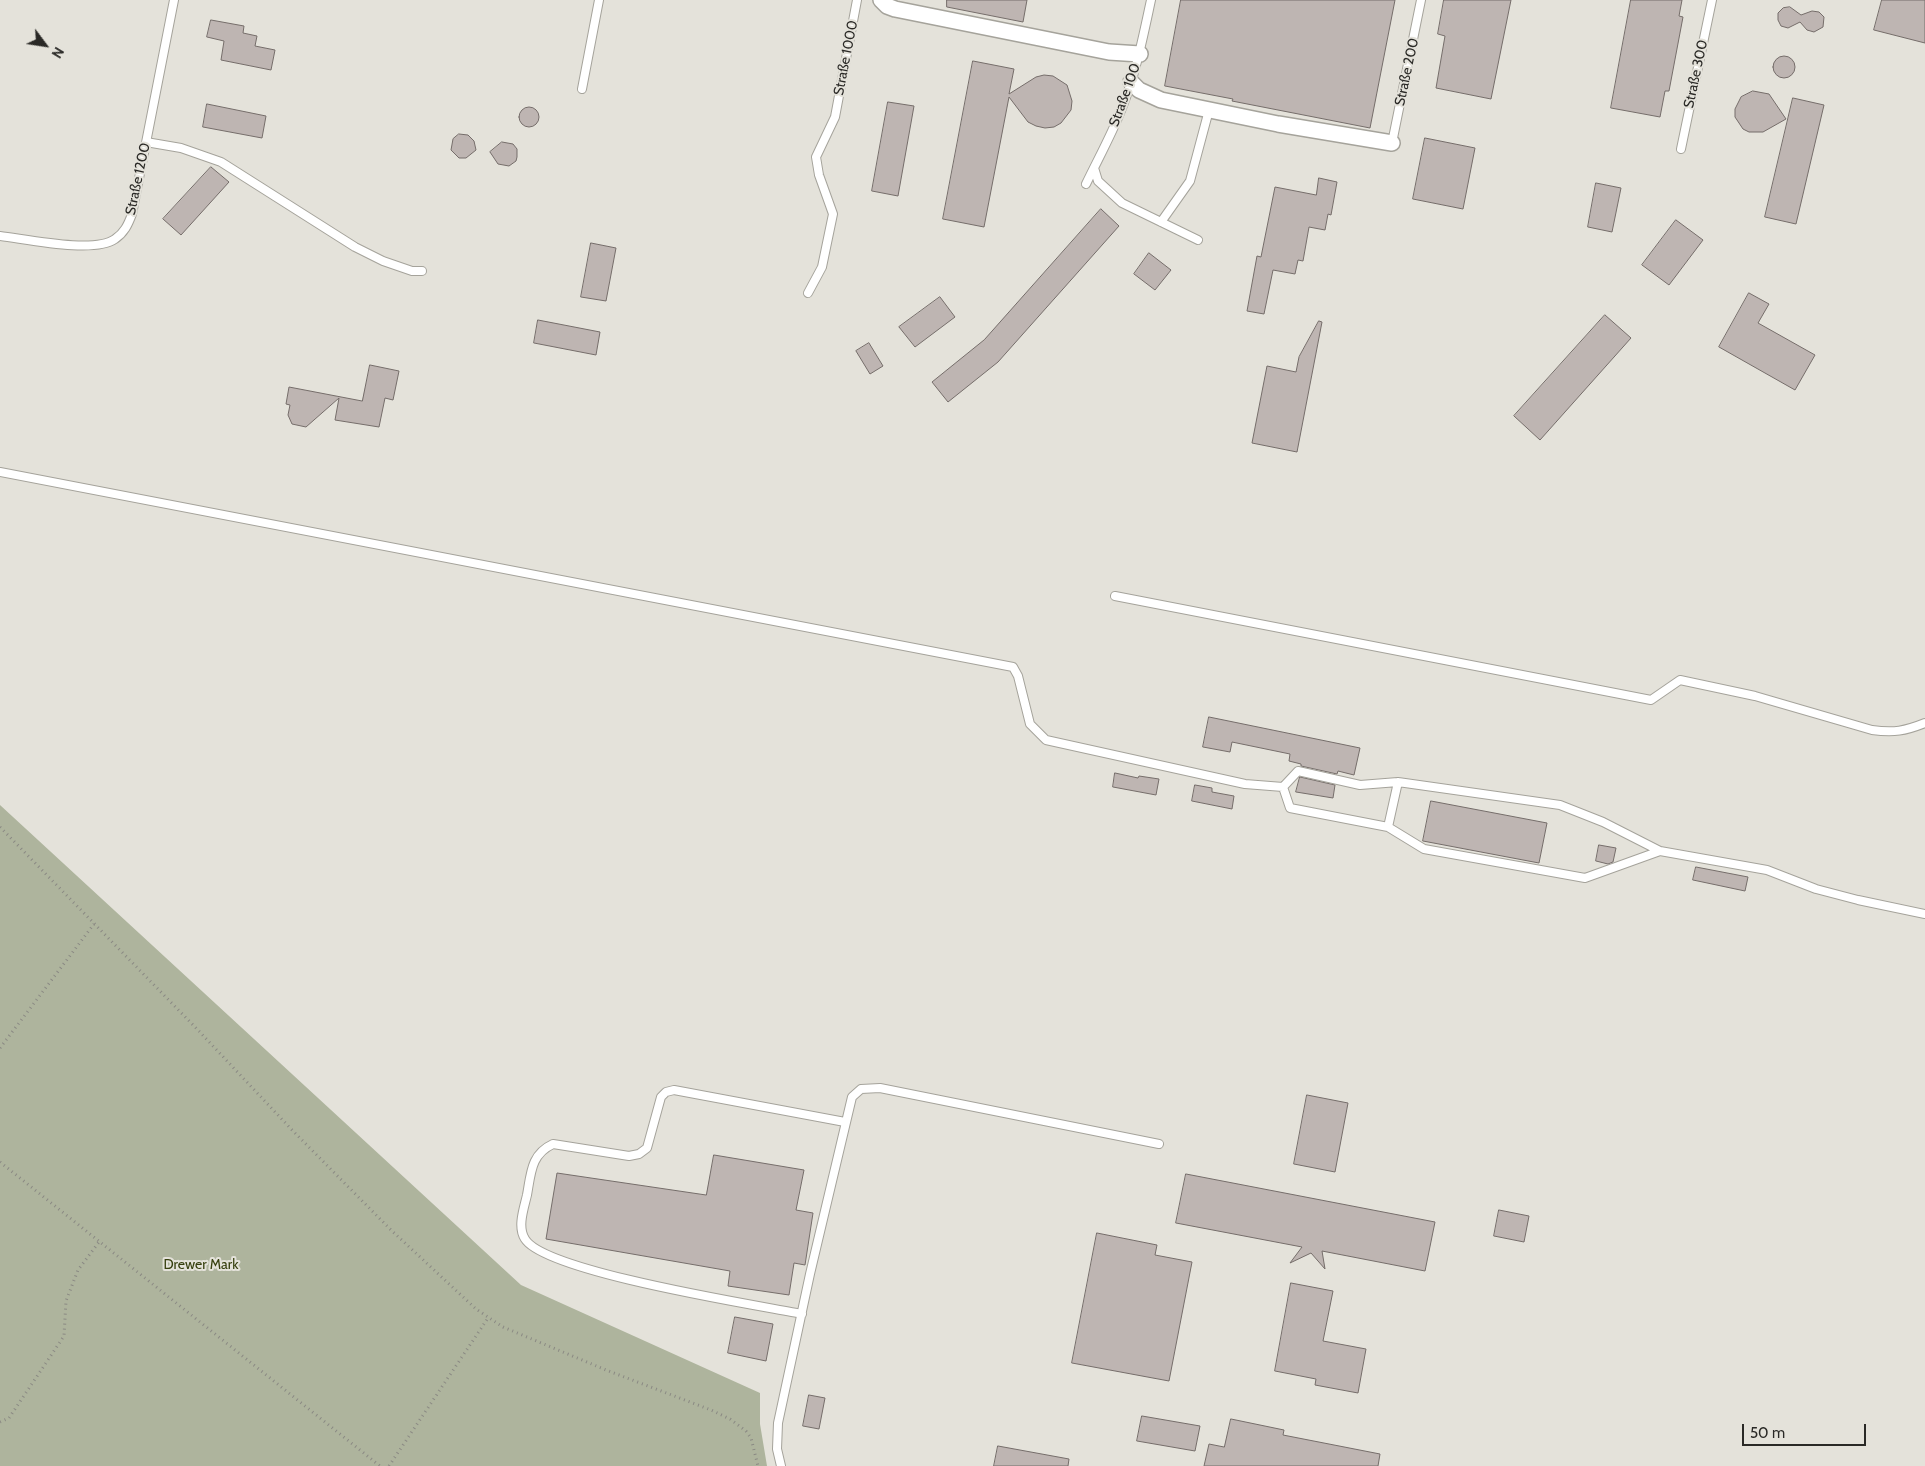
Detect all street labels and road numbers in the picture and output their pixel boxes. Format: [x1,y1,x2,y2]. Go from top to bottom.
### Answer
street label: Straße 1000 [831,19,861,97]
street label: Straße 200 [1392,37,1422,107]
street label: Straße 300 [1681,38,1711,110]
street label: Straße 100 [1106,61,1144,129]
street label: Straße 1200 [122,141,154,217]

